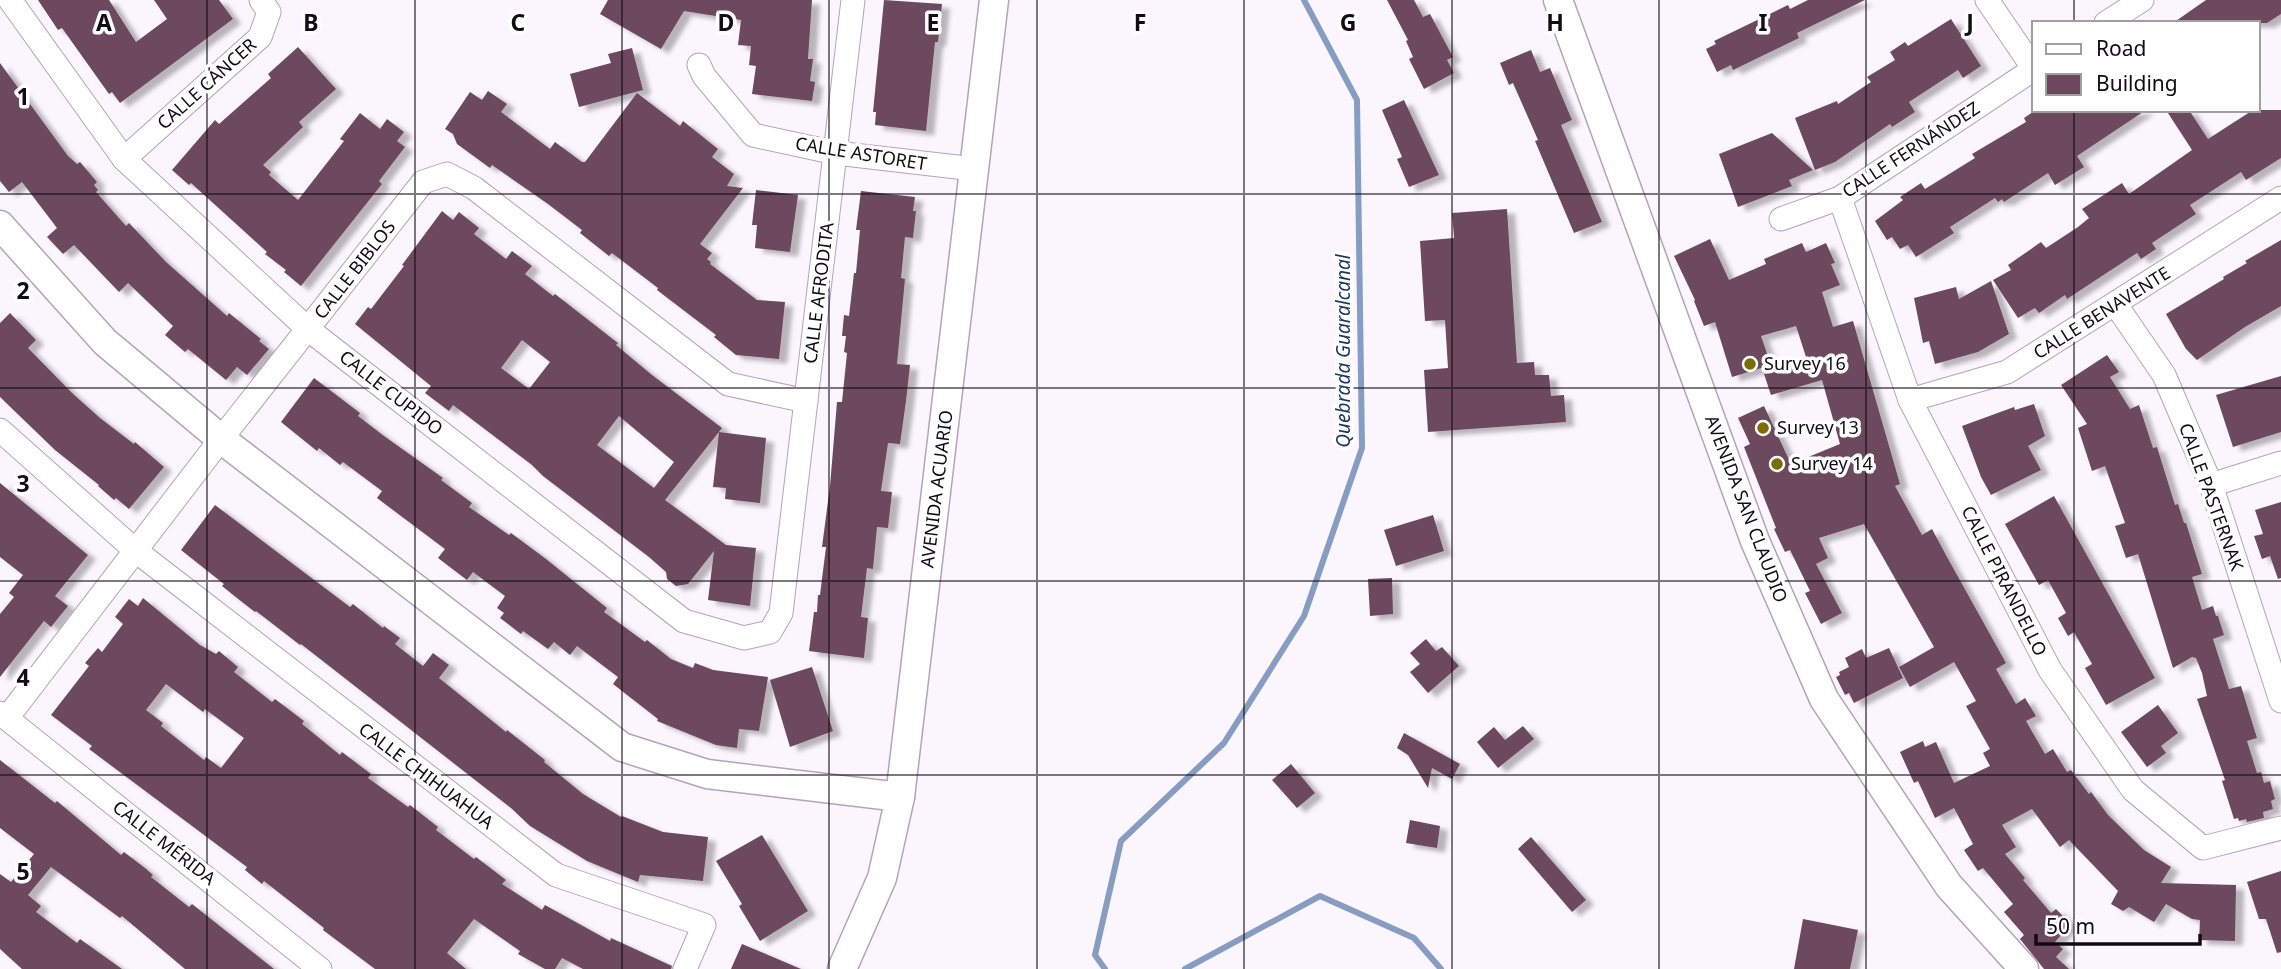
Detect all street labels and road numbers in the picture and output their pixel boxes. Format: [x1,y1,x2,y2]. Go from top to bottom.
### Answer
street label: CALLE CÁNCER [152,32,261,134]
street label: CALLE FERNÁNDEZ [1837,96,1984,203]
street label: CALLE ASTORET [794,131,929,175]
street label: CALLE BIBLOS [308,215,400,324]
street label: CALLE AFRODITA [797,220,839,365]
street label: CALLE BENAVENTE [2028,260,2174,364]
street label: CALLE CUPIDO [335,344,448,440]
street label: AVENIDA ACUARIO [914,409,958,569]
street label: AVENIDA SAN CLAUDIO [1700,412,1794,606]
street label: CALLE PASTERNAK [2174,420,2250,575]
street label: CALLE PIRANDELLO [1957,501,2053,660]
street label: CALLE CHIHUAHUA [354,717,499,834]
street label: CALLE MÉRIDA [108,794,221,890]

